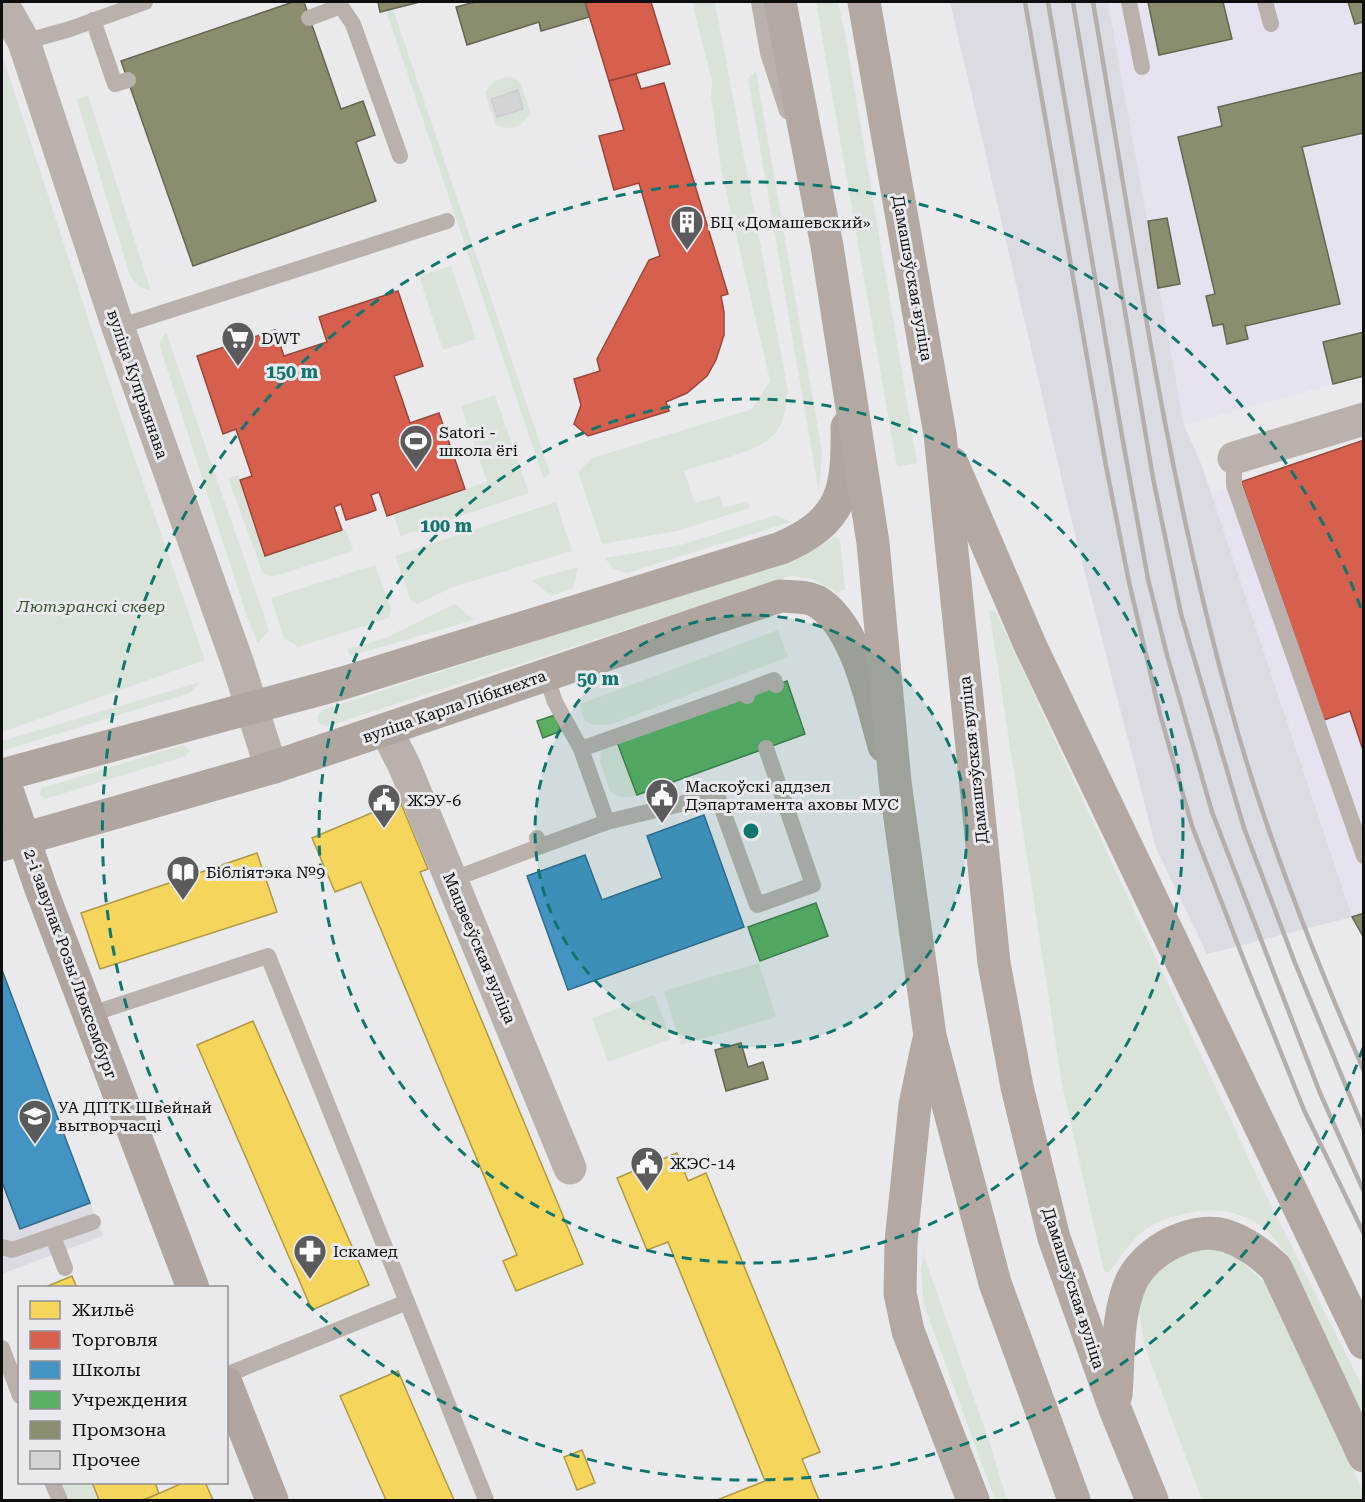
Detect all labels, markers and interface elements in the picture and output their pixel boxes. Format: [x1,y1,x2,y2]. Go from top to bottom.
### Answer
street label: Дамашэўская вуліца [889,194,937,363]
building icon: БЦ «Домашевский» [669,204,705,251]
place label: БЦ «Домашевский» [710,213,871,232]
street label: вуліца Купрыянава [103,307,172,461]
supermarket icon: DWT [220,320,256,367]
place label: DWT [261,329,301,348]
text: 150 m [266,361,319,382]
sports icon: Satori - школа ёгі [398,423,434,470]
place label: Satori - школа ёгі [439,423,518,460]
text: 100 m [420,515,473,536]
park label: Лютэранскі сквер [16,597,165,616]
street label: вуліца Карла Лібкнехта [360,666,549,747]
text: 50 m [577,668,620,689]
street label: Дамашэўская вуліца [955,675,992,845]
public building icon: Маскоўскі аддзел Дэпартамента аховы МУС [644,777,680,824]
place label: Маскоўскі аддзел Дэпартамента аховы МУС [685,777,899,814]
public building icon: ЖЭУ-6 [366,782,402,829]
place label: ЖЭУ-6 [407,791,461,810]
centre of rings [741,821,761,841]
street label: 2-і завулак Розы Люксембург [20,847,121,1082]
library icon: Бібліятэка №9 [165,854,201,901]
place label: Бібліятэка №9 [206,863,325,882]
street label: Мацвееўская вуліца [439,870,520,1027]
school or university icon: УА ДПТК Швейнай вытворчасці [17,1098,53,1145]
place label: УА ДПТК Швейнай вытворчасці [58,1098,212,1135]
public building icon: ЖЭС-14 [629,1145,665,1192]
place label: ЖЭС-14 [670,1154,735,1173]
street label: Дамашэўская вуліца [1038,1205,1109,1371]
pharmacy icon: Іскамед [292,1233,328,1280]
place label: Іскамед [333,1242,398,1261]
legend [18,1286,228,1484]
text: Жильё [72,1299,134,1320]
text: Торговля [72,1329,158,1350]
text: Школы [72,1359,141,1380]
text: Учреждения [72,1389,187,1410]
text: Промзона [72,1419,166,1440]
text: Прочее [72,1449,140,1470]

